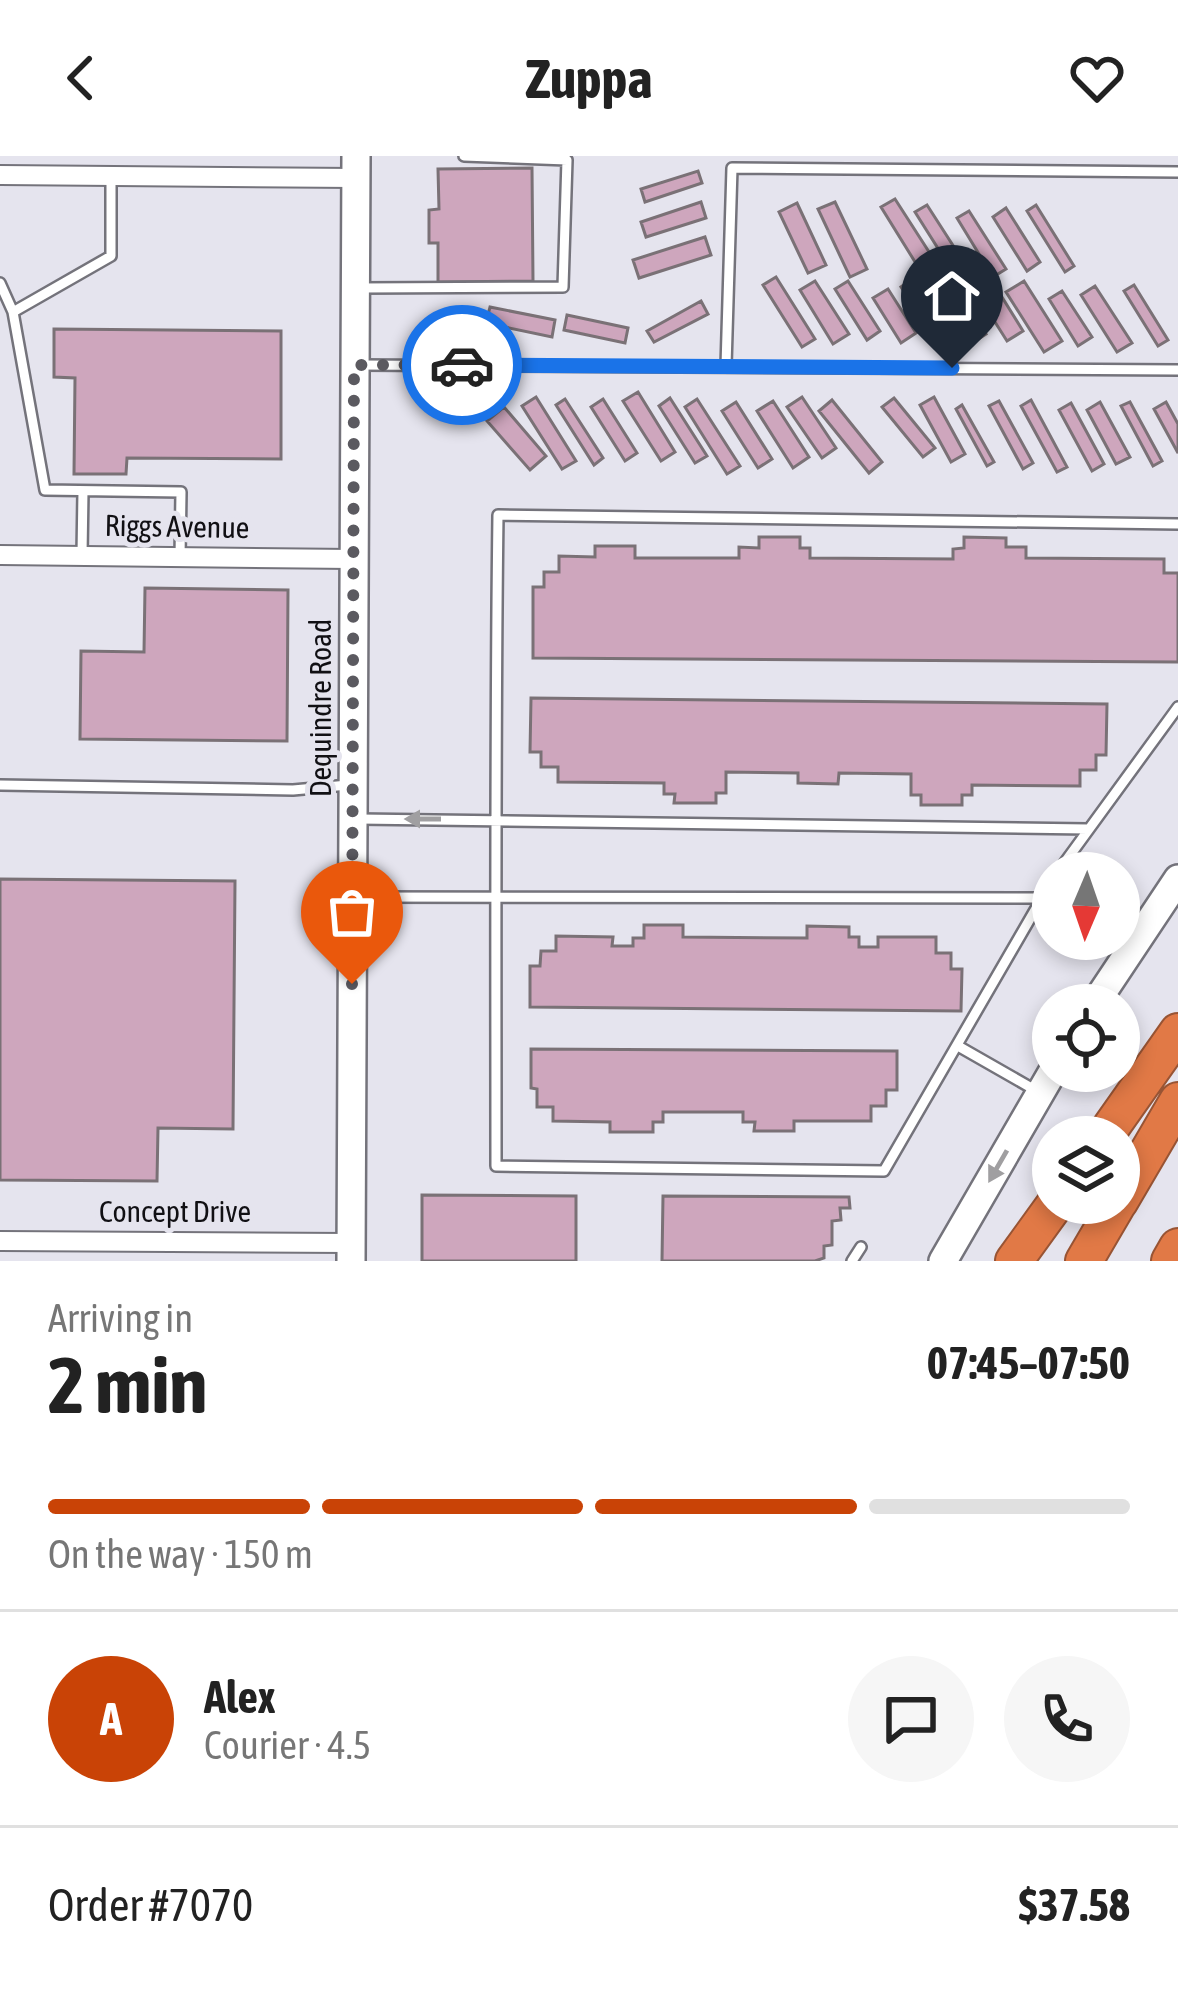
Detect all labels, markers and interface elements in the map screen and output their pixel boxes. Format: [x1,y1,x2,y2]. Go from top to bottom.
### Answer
icon: back [48,45,114,111]
icon: heart [1064,45,1130,111]
text: Zuppa [526,48,652,109]
pin [901,245,1003,368]
icon: home [919,263,985,329]
courier [402,305,522,425]
icon: car [429,332,495,398]
street label: Riggs Avenue [104,508,250,544]
street label: Dequindre Road [303,619,337,797]
one-way arrow [403,809,441,829]
north arrow [1032,852,1140,960]
map controls [1032,852,1140,1224]
pin [301,861,403,984]
icon: bag [319,879,385,945]
button: locate [1032,984,1140,1092]
button: layers [1032,1116,1140,1224]
one-way arrow [988,1149,1009,1183]
street label: Concept Drive [99,1194,251,1228]
text: Arriving in [48,1296,193,1340]
text: 07:45–07:50 [927,1337,1130,1389]
text: 2 min [48,1340,207,1430]
text: On the way · 150 m [48,1532,313,1576]
button: chat [848,1656,974,1782]
button: phone [1004,1656,1130,1782]
text: Alex [204,1671,276,1723]
text: A [100,1693,122,1745]
text: Courier · 4.5 [204,1723,371,1767]
text: Order #7070 [48,1879,253,1931]
text: $37.58 [1018,1879,1130,1931]

